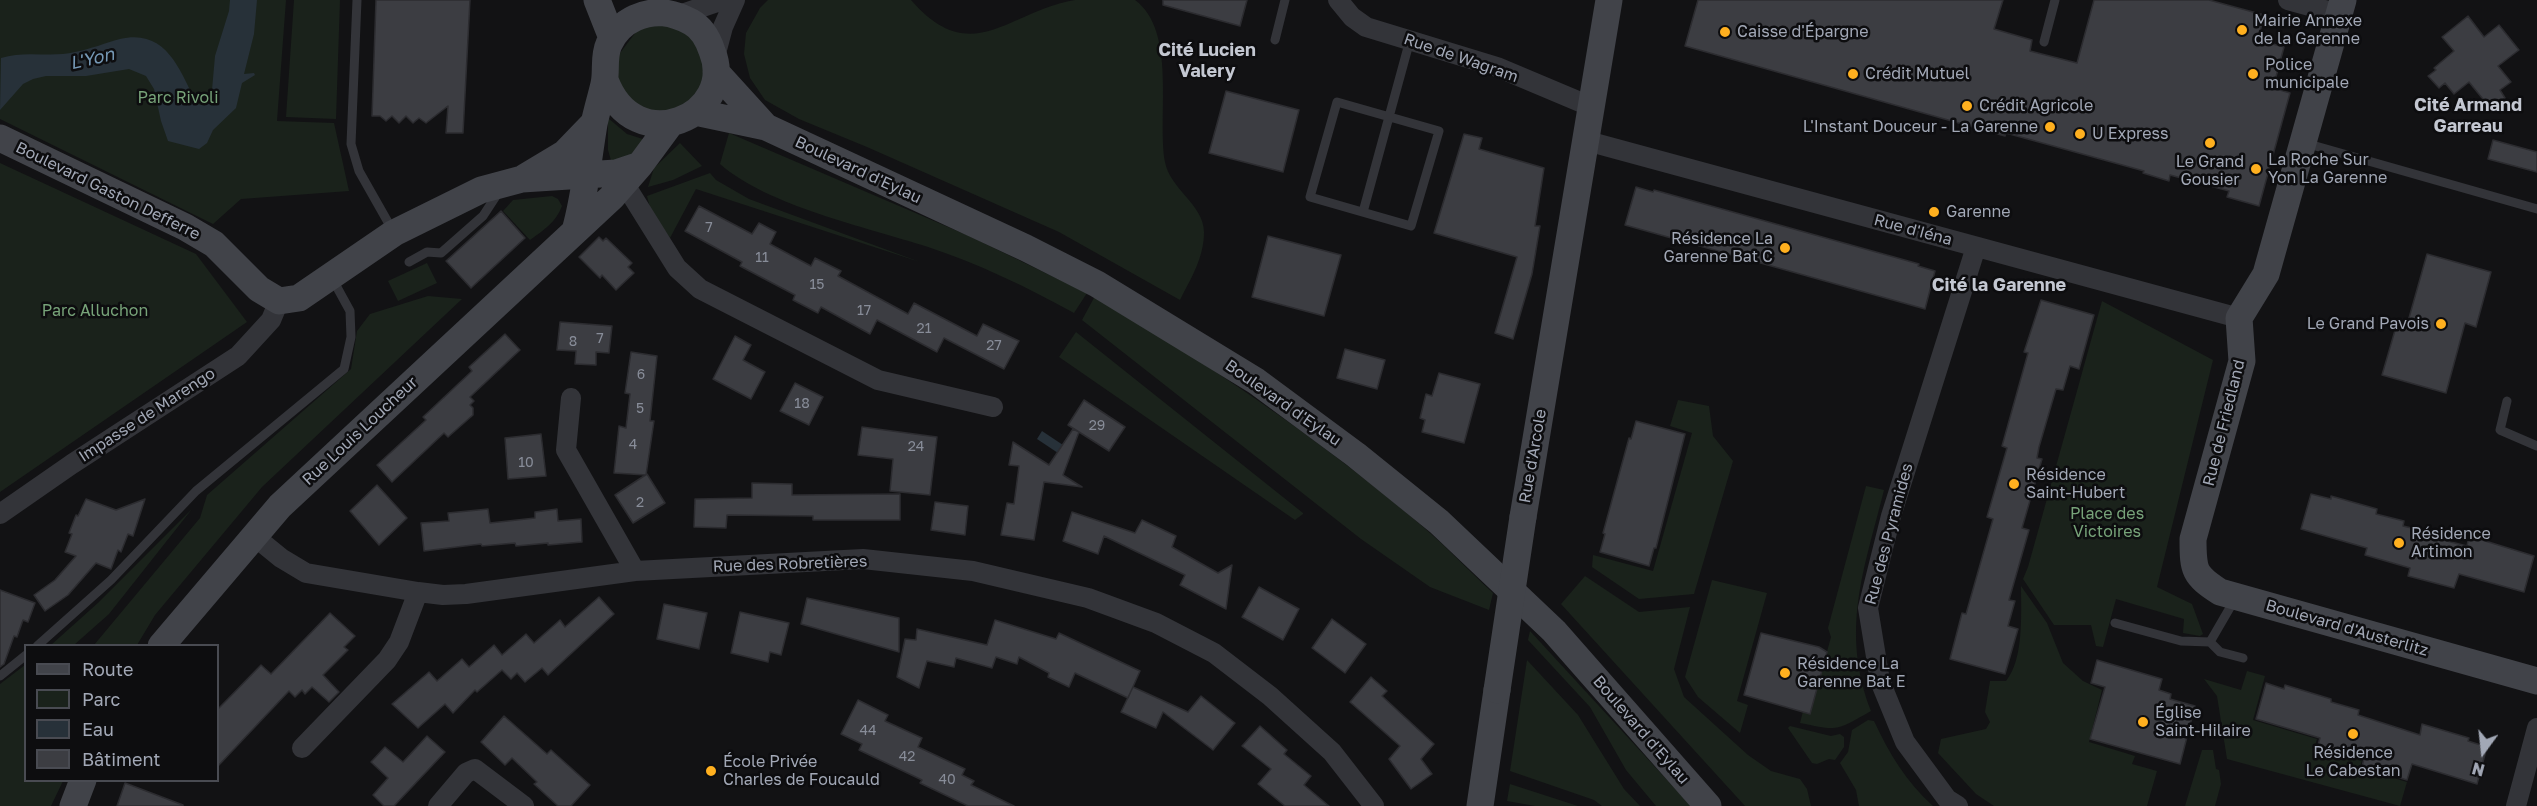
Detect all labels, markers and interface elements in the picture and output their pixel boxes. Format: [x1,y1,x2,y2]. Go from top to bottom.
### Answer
place label: Mairie Annexe de la Garenne [2254,11,2362,49]
place label: Caisse d'Épargne [1737,22,1868,42]
marker: Mairie Annexe de la Garenne [2235,23,2249,37]
marker: Caisse d'Épargne [1718,25,1732,39]
street label: Rue de Wagram [1401,29,1521,87]
district label: Cité Lucien Valery [1158,39,1256,82]
water label: L'Yon [68,43,116,75]
place label: Police municipale [2265,55,2349,93]
place label: Crédit Mutuel [1865,64,1970,84]
marker: Crédit Mutuel [1846,67,1860,81]
marker: Police municipale [2246,67,2260,81]
park label: Parc Rivoli [138,88,218,108]
district label: Cité Armand Garreau [2414,94,2522,136]
place label: Crédit Agricole [1979,96,2093,116]
marker: Crédit Agricole [1960,99,1974,113]
place label: L'Instant Douceur - La Garenne [1803,117,2038,137]
marker: L'Instant Douceur - La Garenne [2043,120,2057,134]
place label: U Express [2092,124,2168,144]
marker: U Express [2073,127,2087,141]
street label: Boulevard d'Eylau [792,132,924,208]
marker: Le Grand Gousier [2203,136,2217,150]
street label: Boulevard Gaston Defferre [13,138,203,244]
place label: La Roche Sur Yon La Garenne [2268,150,2387,188]
place label: Le Grand Gousier [2176,152,2244,190]
marker: La Roche Sur Yon La Garenne [2249,162,2263,176]
place label: Garenne [1946,202,2011,222]
marker: Garenne [1927,205,1941,219]
street label: Rue d'Iéna [1872,210,1954,250]
house number: 7 [705,220,713,236]
place label: Résidence La Garenne Bat C [1663,229,1773,267]
marker: Résidence La Garenne Bat C [1778,241,1792,255]
house number: 11 [755,250,769,266]
district label: Cité la Garenne [1932,274,2066,296]
house number: 15 [810,277,824,293]
park label: Parc Alluchon [42,301,148,321]
house number: 17 [857,303,871,319]
place label: Le Grand Pavois [2307,314,2429,334]
marker: Le Grand Pavois [2434,317,2448,331]
house number: 21 [917,321,931,337]
house number: 7 [596,331,604,347]
house number: 8 [569,334,577,350]
house number: 27 [986,338,1002,354]
street label: Boulevard d'Eylau [1221,356,1345,450]
street label: Rue de Friedland [2199,358,2249,488]
street label: Impasse de Marengo [75,364,219,466]
house number: 6 [637,367,645,383]
street label: Rue Louis Loucheur [298,373,422,489]
house number: 18 [794,396,810,412]
house number: 5 [636,401,644,417]
street label: Rue d'Arcole [1515,408,1551,504]
house number: 29 [1089,418,1105,434]
house number: 4 [629,437,637,453]
house number: 24 [908,439,924,455]
house number: 10 [518,455,534,471]
street label: Rue des Pyramides [1861,461,1917,607]
place label: Résidence Saint-Hubert [2026,465,2125,503]
marker: Résidence Saint-Hubert [2007,477,2021,491]
house number: 2 [636,495,644,511]
park label: Place des Victoires [2070,504,2144,542]
place label: Résidence Artimon [2411,524,2491,562]
marker: Résidence Artimon [2392,536,2406,550]
street label: Rue des Robretières [712,552,868,576]
street label: Boulevard d'Austerlitz [2264,596,2430,660]
legend [24,644,219,782]
place label: Résidence La Garenne Bat E [1797,654,1905,692]
text: Route [82,658,133,680]
marker: Résidence La Garenne Bat E [1778,666,1792,680]
street label: Boulevard d'Eylau [1589,672,1693,788]
text: Parc [82,688,120,710]
place label: Église Saint-Hilaire [2155,703,2251,741]
marker: Église Saint-Hilaire [2136,715,2150,729]
text: Eau [82,718,114,740]
north arrow [2453,722,2513,782]
house number: 44 [859,723,877,739]
marker: Résidence Le Cabestan [2346,727,2360,741]
place label: Résidence Le Cabestan [2305,743,2401,781]
text: Bâtiment [82,748,161,770]
house number: 42 [899,749,915,765]
place label: École Privée Charles de Foucauld [723,752,880,790]
text: N [2470,758,2487,781]
marker: École Privée Charles de Foucauld [704,764,718,778]
house number: 40 [938,772,956,788]

